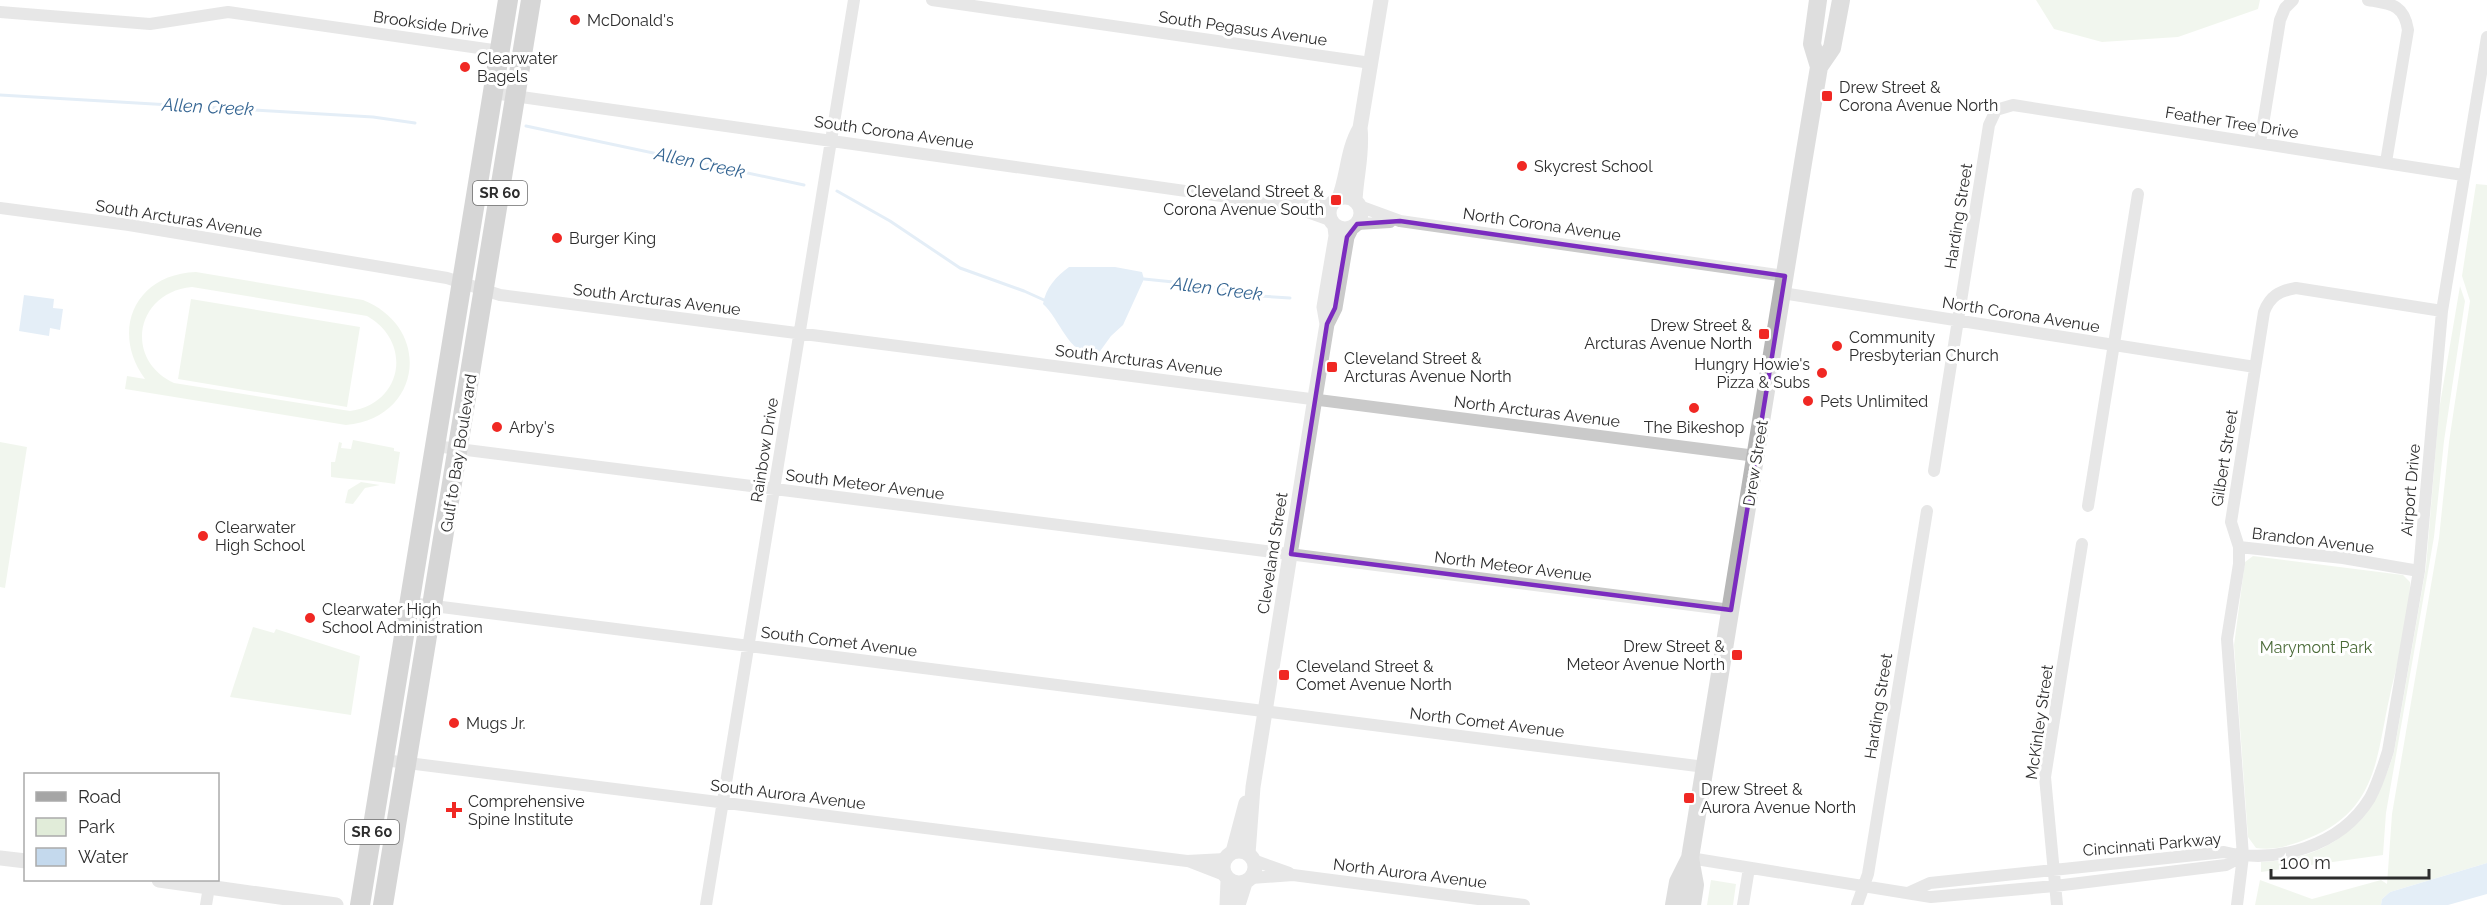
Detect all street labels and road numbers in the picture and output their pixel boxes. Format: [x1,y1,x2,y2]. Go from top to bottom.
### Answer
street label: Brookside Drive [372,7,490,42]
street label: South Pegasus Avenue [1157,7,1328,50]
street label: Feather Tree Drive [2164,103,2300,142]
street label: South Corona Avenue [813,112,975,153]
street label: Harding Street [1941,161,1976,270]
road number: SR 60 [473,181,527,205]
street label: South Arcturas Avenue [94,196,264,241]
street label: North Corona Avenue [1462,204,1622,245]
street label: South Arcturas Avenue [572,280,742,319]
street label: North Corona Avenue [1941,293,2101,336]
street label: South Arcturas Avenue [1054,341,1224,380]
street label: Gulf to Bay Boulevard [437,372,480,534]
street label: North Arcturas Avenue [1453,392,1621,431]
street label: Rainbow Drive [747,396,782,504]
street label: Gilbert Street [2207,408,2242,508]
street label: Drew Street [1739,418,1772,508]
street label: Airport Drive [2397,443,2424,537]
street label: South Meteor Avenue [784,465,945,504]
street label: Cleveland Street [1253,490,1292,615]
street label: Brandon Avenue [2251,524,2375,557]
street label: North Meteor Avenue [1433,547,1593,586]
street label: South Comet Avenue [760,622,918,660]
street label: Harding Street [1861,651,1896,760]
street label: McKinley Street [2022,663,2057,781]
street label: North Comet Avenue [1408,704,1565,741]
street label: South Aurora Avenue [709,776,867,813]
road number: SR 60 [345,820,399,844]
street label: Cincinnati Parkway [2082,829,2222,860]
street label: North Aurora Avenue [1332,855,1488,892]

